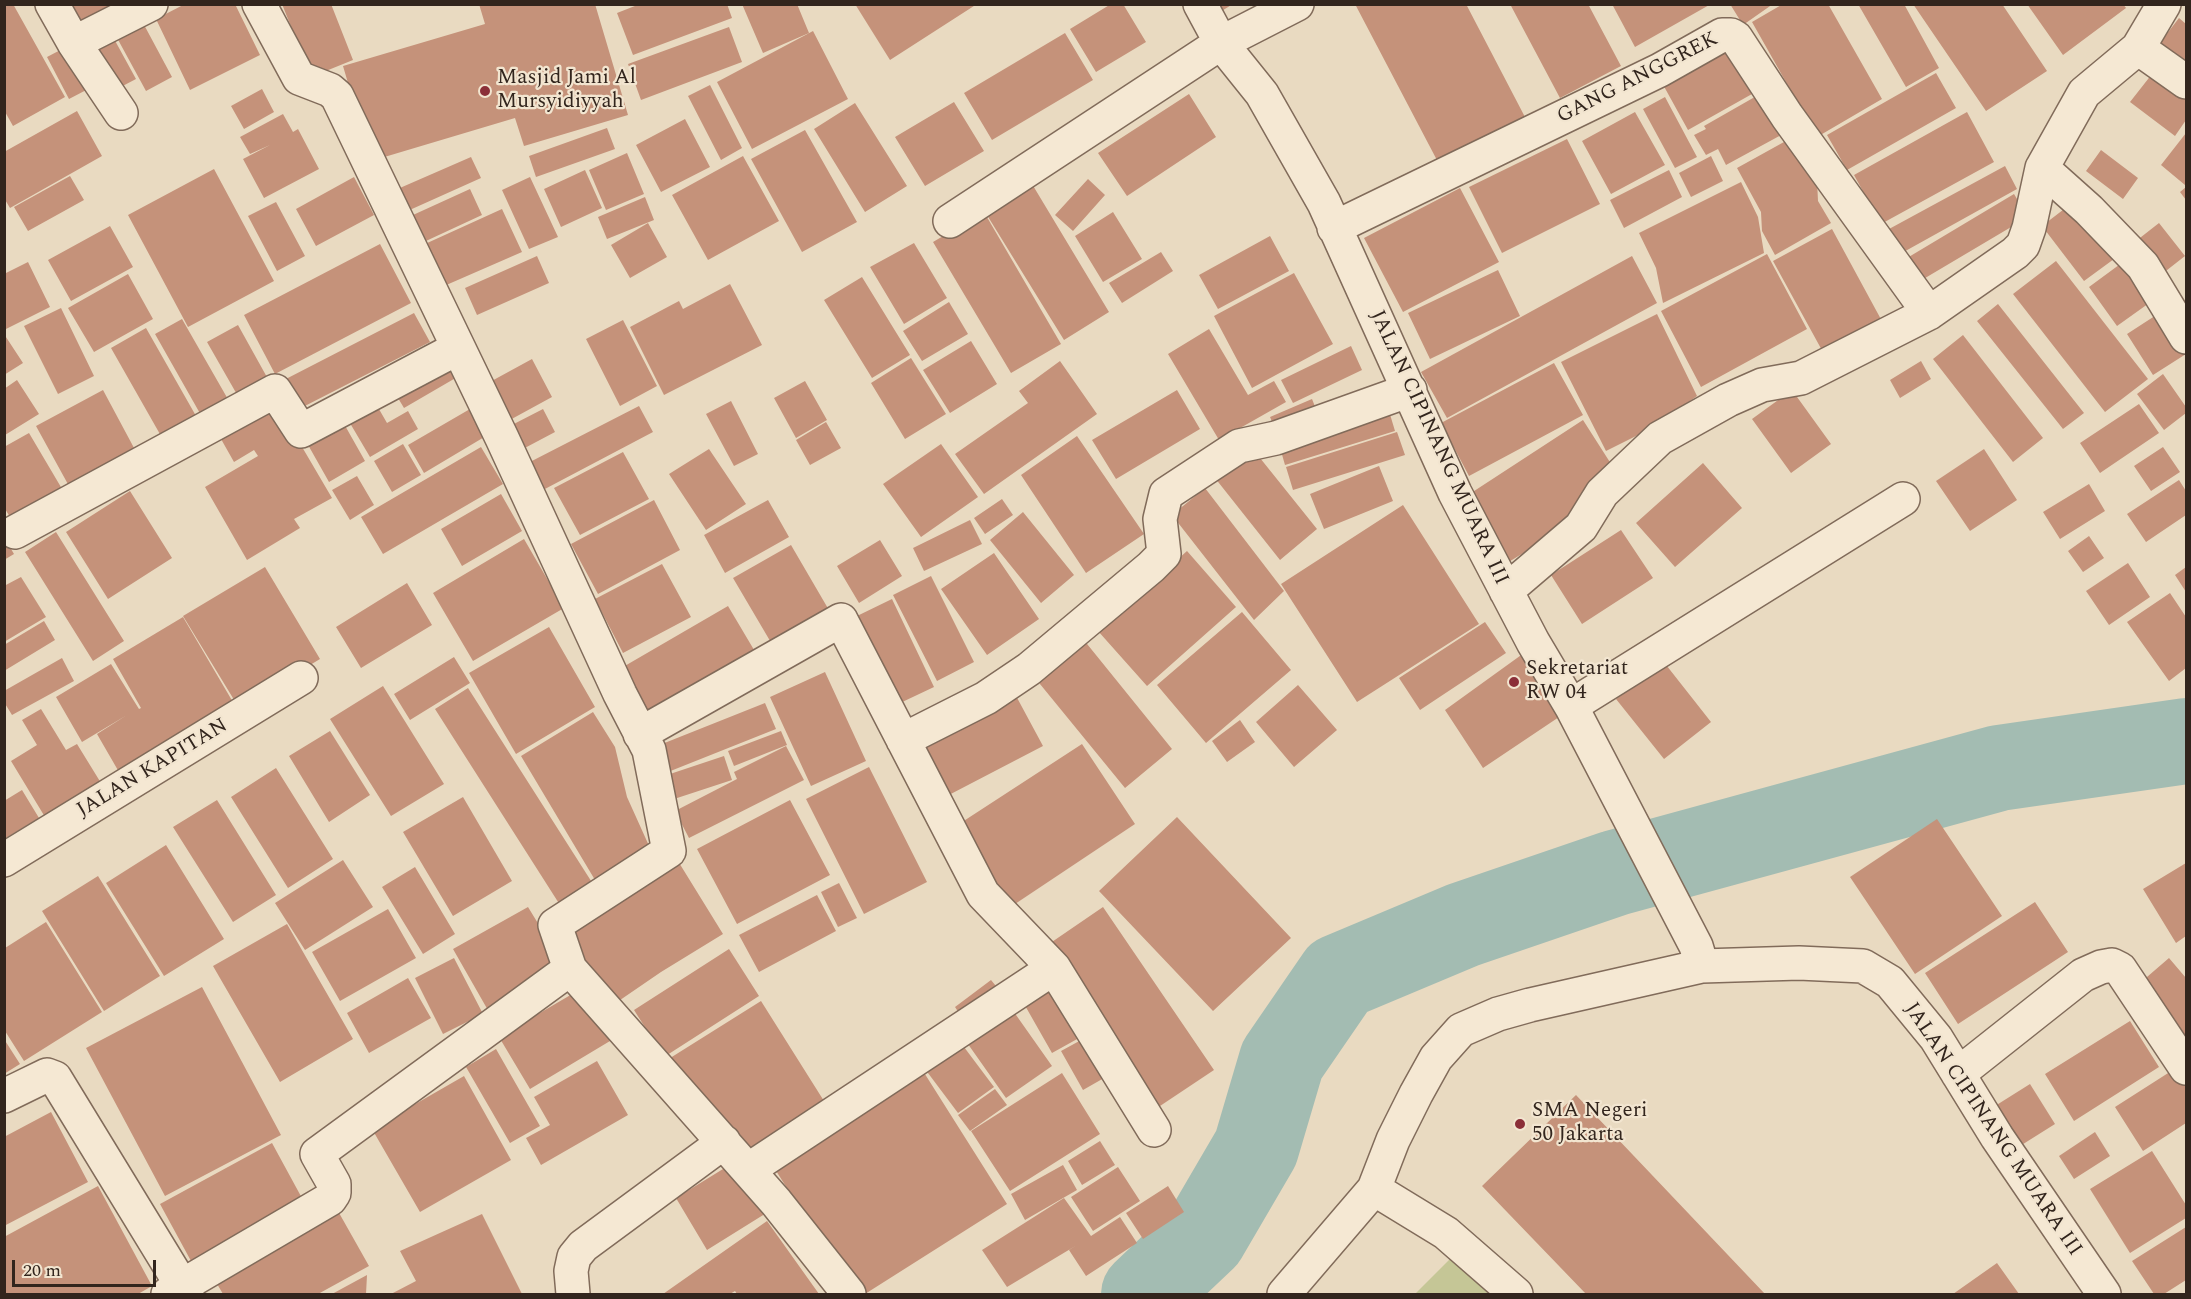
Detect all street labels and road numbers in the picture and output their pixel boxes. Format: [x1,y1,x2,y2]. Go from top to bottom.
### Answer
street label: GANG ANGGREK [1553,28,1723,130]
street label: JALAN CIPINANG MUARA III [1363,307,1513,589]
street label: JALAN KAPITAN [73,714,233,824]
street label: JALAN CIPINANG MUARA III [1898,998,2086,1262]

